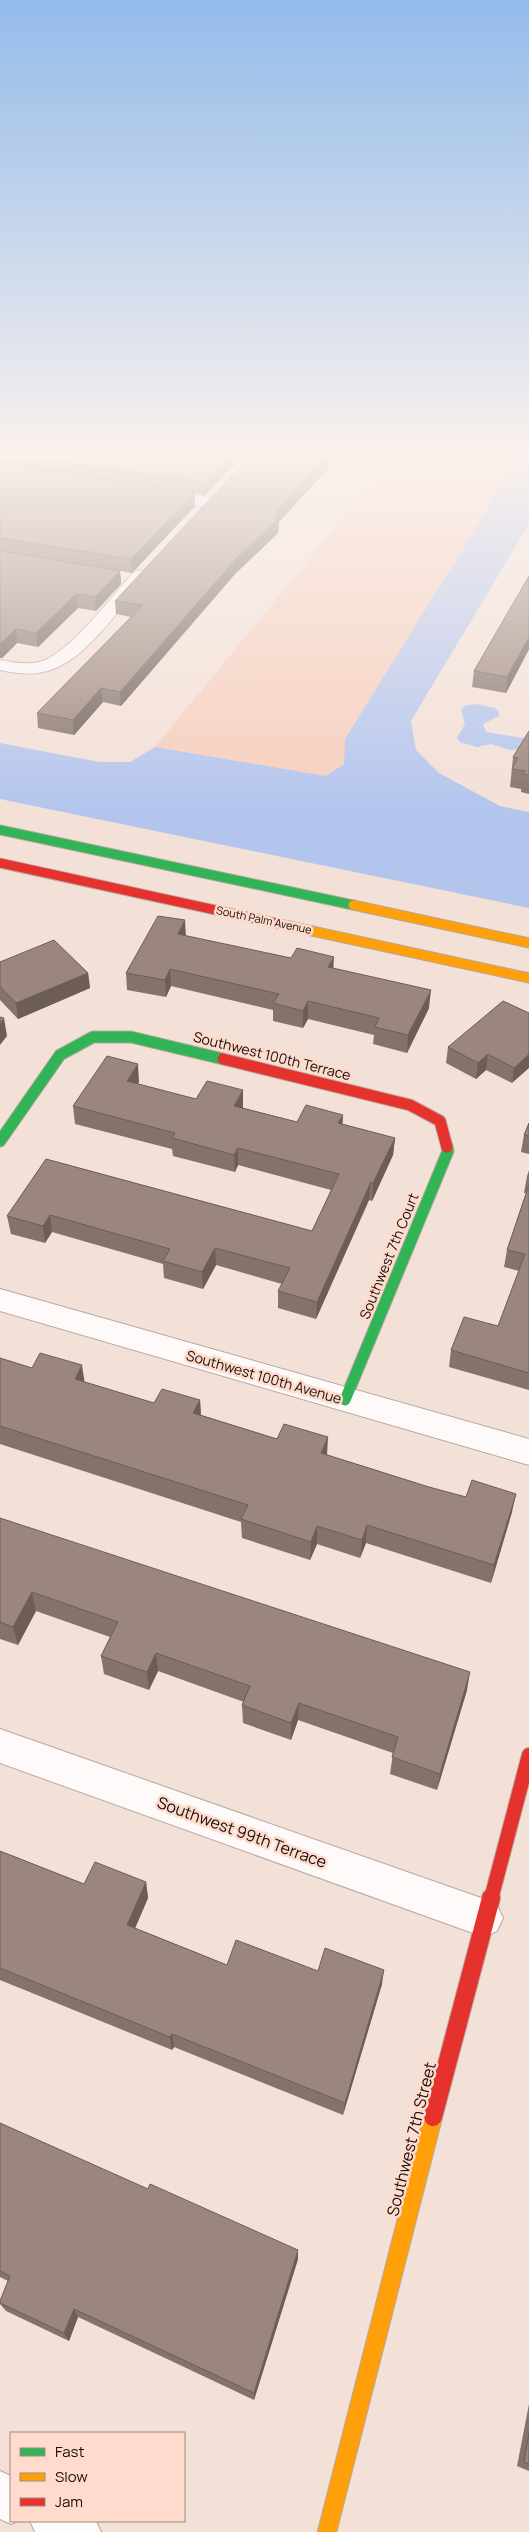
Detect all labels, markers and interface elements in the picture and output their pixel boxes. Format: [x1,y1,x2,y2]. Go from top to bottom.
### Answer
street label: South Palm Avenue [215,902,314,937]
street label: Southwest 100th Terrace [191,1027,353,1084]
street label: Southwest 7th Court [355,1190,423,1322]
street label: Southwest 100th Avenue [184,1345,344,1408]
street label: Southwest 99th Terrace [154,1791,330,1873]
street label: Southwest 7th Street [381,2060,441,2218]
legend [10,2432,185,2522]
text: Fast [55,2441,84,2462]
text: Slow [55,2466,88,2487]
text: Jam [55,2491,83,2512]

